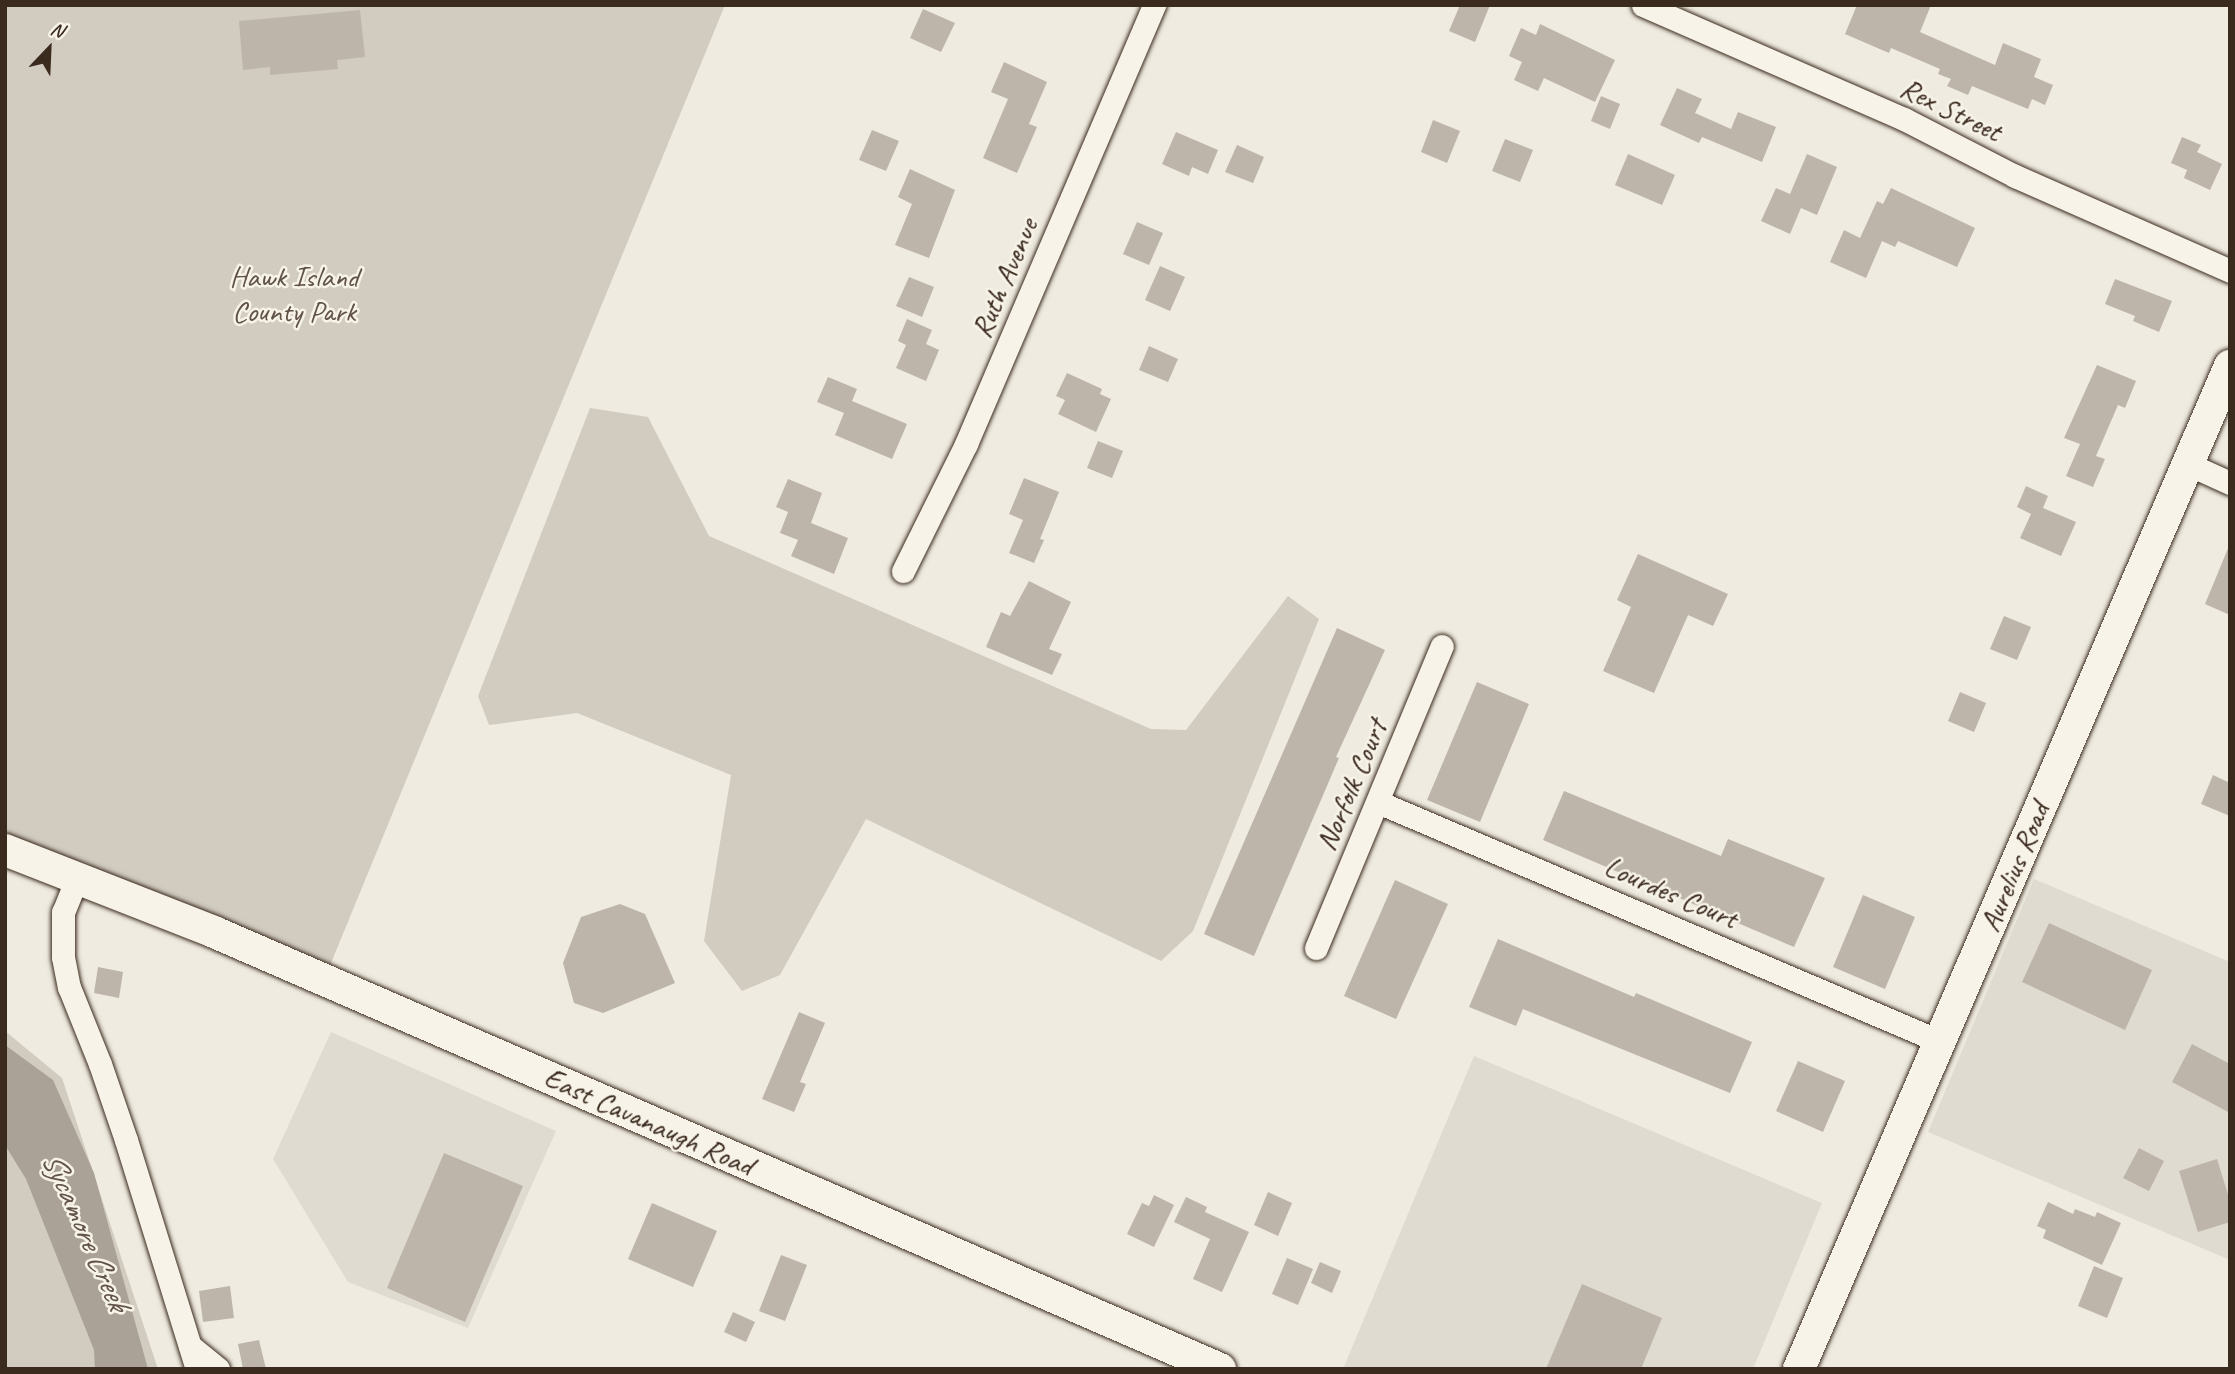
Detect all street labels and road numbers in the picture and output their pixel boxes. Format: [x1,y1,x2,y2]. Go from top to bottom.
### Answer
street label: Rex Street [1894,69,2008,149]
street label: Ruth Avenue [963,213,1045,343]
street label: Norfolk Court [1307,714,1395,856]
street label: Aurelius Road [1971,797,2057,937]
street label: Lourdes Court [1599,848,1743,936]
street label: East Cavanaugh Road [539,1059,759,1183]

